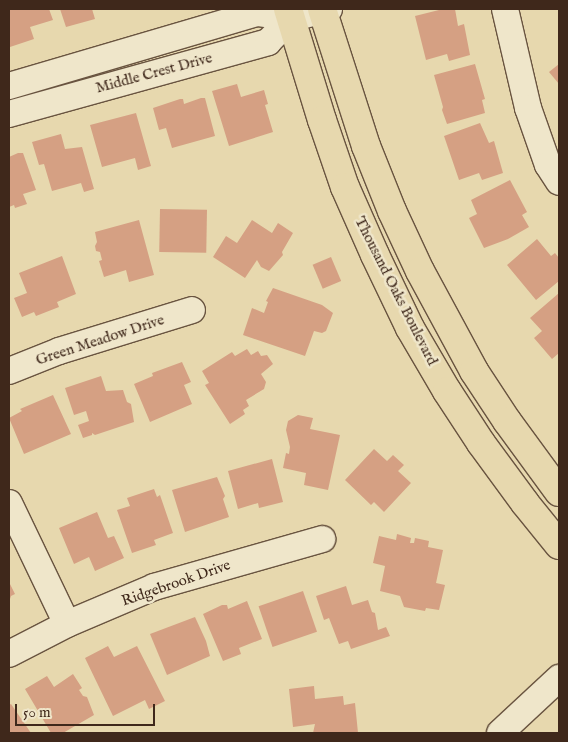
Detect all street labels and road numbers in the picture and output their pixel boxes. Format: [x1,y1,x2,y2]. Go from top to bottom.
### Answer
street label: Middle Crest Drive [94,49,214,97]
street label: Thousand Oaks Boulevard [351,214,441,368]
street label: Green Meadow Drive [34,311,166,369]
street label: Ridgebrook Drive [119,556,233,610]

